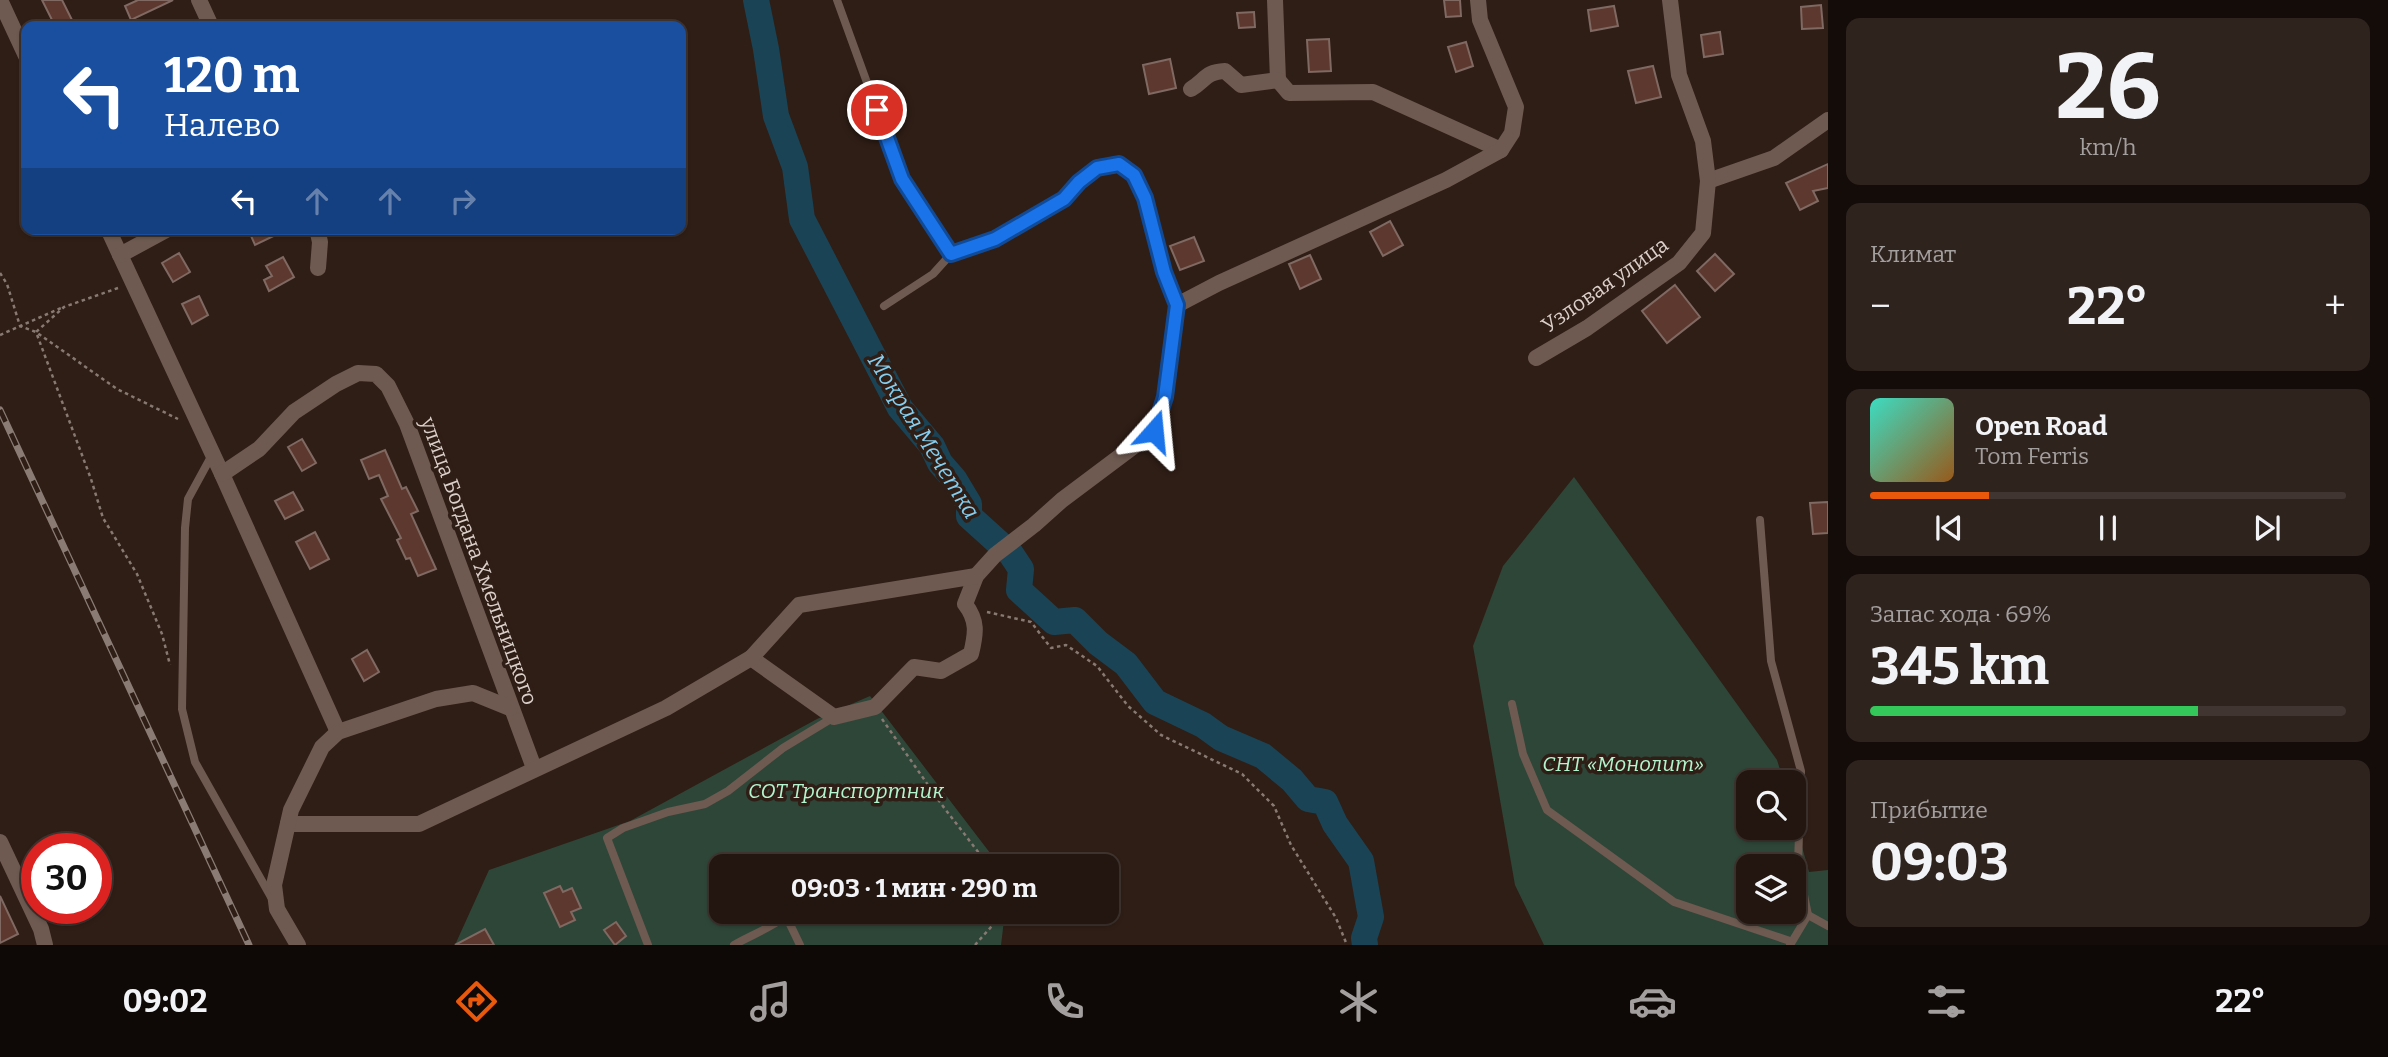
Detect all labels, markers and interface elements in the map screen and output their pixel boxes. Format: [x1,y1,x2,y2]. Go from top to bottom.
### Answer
text: 26 [2055,33,2161,142]
text: 120 m [164,46,299,105]
icon: left [49,49,140,140]
pin [847,80,907,140]
icon: arrive [858,91,896,129]
text: Налево [164,106,280,144]
text: km/h [2080,133,2136,161]
icon: left [225,182,263,220]
icon: ahead [298,182,336,220]
icon: ahead [371,182,409,220]
icon: right [444,182,482,220]
street label: Узловая улица [1537,231,1674,338]
text: Климат [1870,240,1956,268]
text: 22° [2067,275,2148,338]
text: − [1870,283,1891,329]
text: + [2324,283,2346,329]
water label: Мокрая Мечетка [862,348,986,524]
position arrow [1117,394,1191,468]
text: Open Road [1975,411,2107,442]
street label: улица Богдана Хмельницкого [414,413,543,708]
text: Tom Ferris [1975,442,2089,470]
icon: previous [1930,509,1968,547]
icon: pause [2089,509,2127,547]
icon: next [2248,509,2286,547]
text: Запас хода · 69% [1870,600,2051,628]
text: 345 km [1870,635,2049,698]
park label: СНТ «Монолит» [1542,751,1704,777]
map controls [1736,770,1806,924]
button: search [1736,770,1806,840]
park label: СОТ Транспортник [748,778,944,804]
text: Прибытие [1870,796,1988,824]
text: 09:03 [1870,831,2009,894]
speed limit sign: 30 [21,833,112,924]
button: layers [1736,854,1806,924]
text: 09:03 · 1 мин · 290 m [791,873,1037,904]
icon: directions [452,977,501,1026]
icon: music [746,977,795,1026]
icon: phone [1040,977,1089,1026]
icon: climate [1334,977,1383,1026]
icon: car [1628,977,1677,1026]
icon: filters [1922,977,1971,1026]
text: 09:02 [122,982,207,1020]
text: 22° [2215,982,2266,1020]

